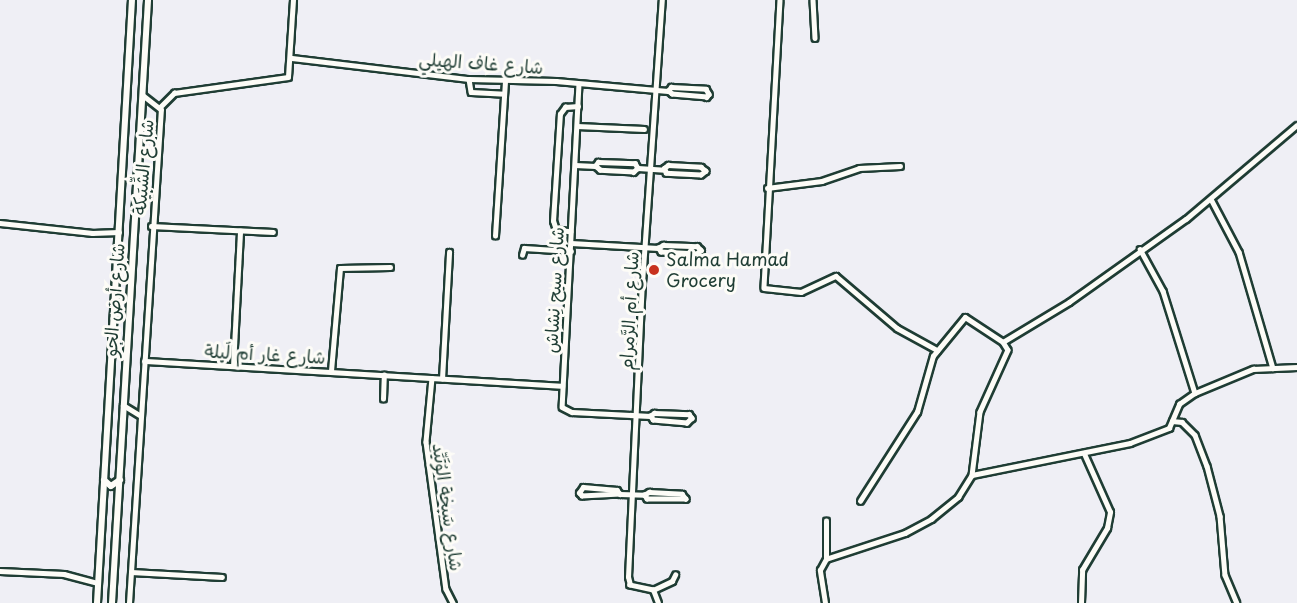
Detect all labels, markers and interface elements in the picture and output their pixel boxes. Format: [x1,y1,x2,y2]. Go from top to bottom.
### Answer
street label: شارع غاف الهيلي [418,48,544,78]
street label: شارع الشِّبَيكة [128,118,158,216]
street label: شارع سيح نِشاش [540,226,568,354]
street label: شارع أرض الجو [99,242,129,358]
place label: Salma Hamad Grocery [666,249,790,292]
street label: شارع أم الرَّمرام [615,251,643,371]
marker: Salma Hamad Grocery [647,263,661,277]
street label: شارع غار أم لَيلة [204,340,326,368]
street label: شارع سَبخة الوُتَيِّد [428,442,468,572]

